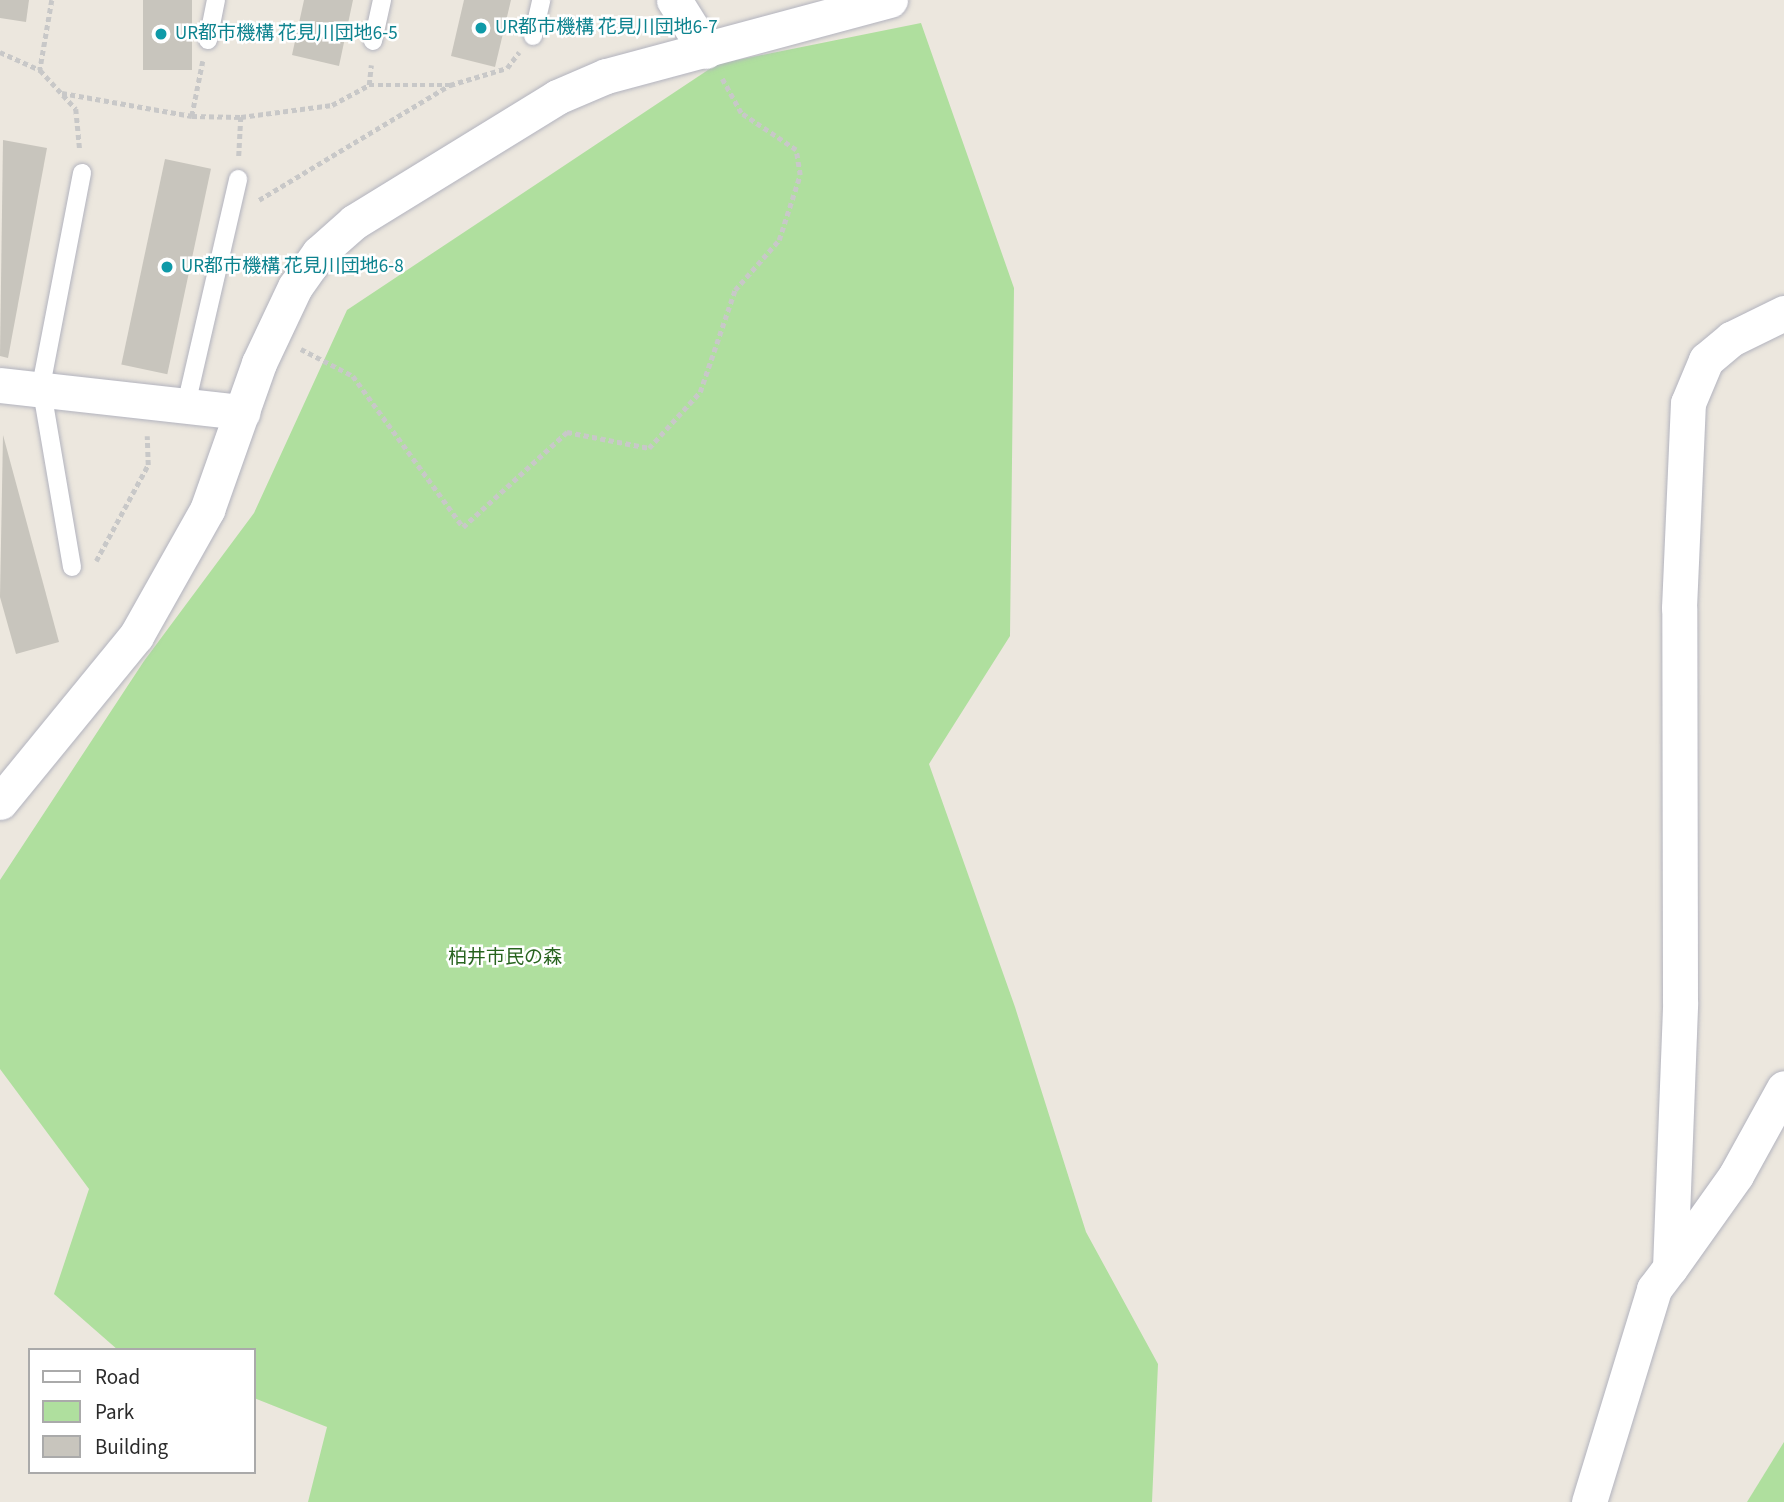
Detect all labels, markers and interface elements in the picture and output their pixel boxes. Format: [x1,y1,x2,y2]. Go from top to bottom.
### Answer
place label: UR都市機構 花見川団地6-7 [495,17,718,39]
marker: UR都市機構 花見川団地6-7 [473,20,489,36]
place label: UR都市機構 花見川団地6-5 [175,23,398,45]
marker: UR都市機構 花見川団地6-5 [153,26,169,42]
place label: UR都市機構 花見川団地6-8 [181,256,404,278]
marker: UR都市機構 花見川団地6-8 [159,259,175,275]
park label: 柏井市民の森 [448,947,562,969]
legend [28,1348,256,1474]
text: Road [95,1362,140,1392]
text: Park [95,1397,134,1427]
text: Building [95,1432,168,1462]

